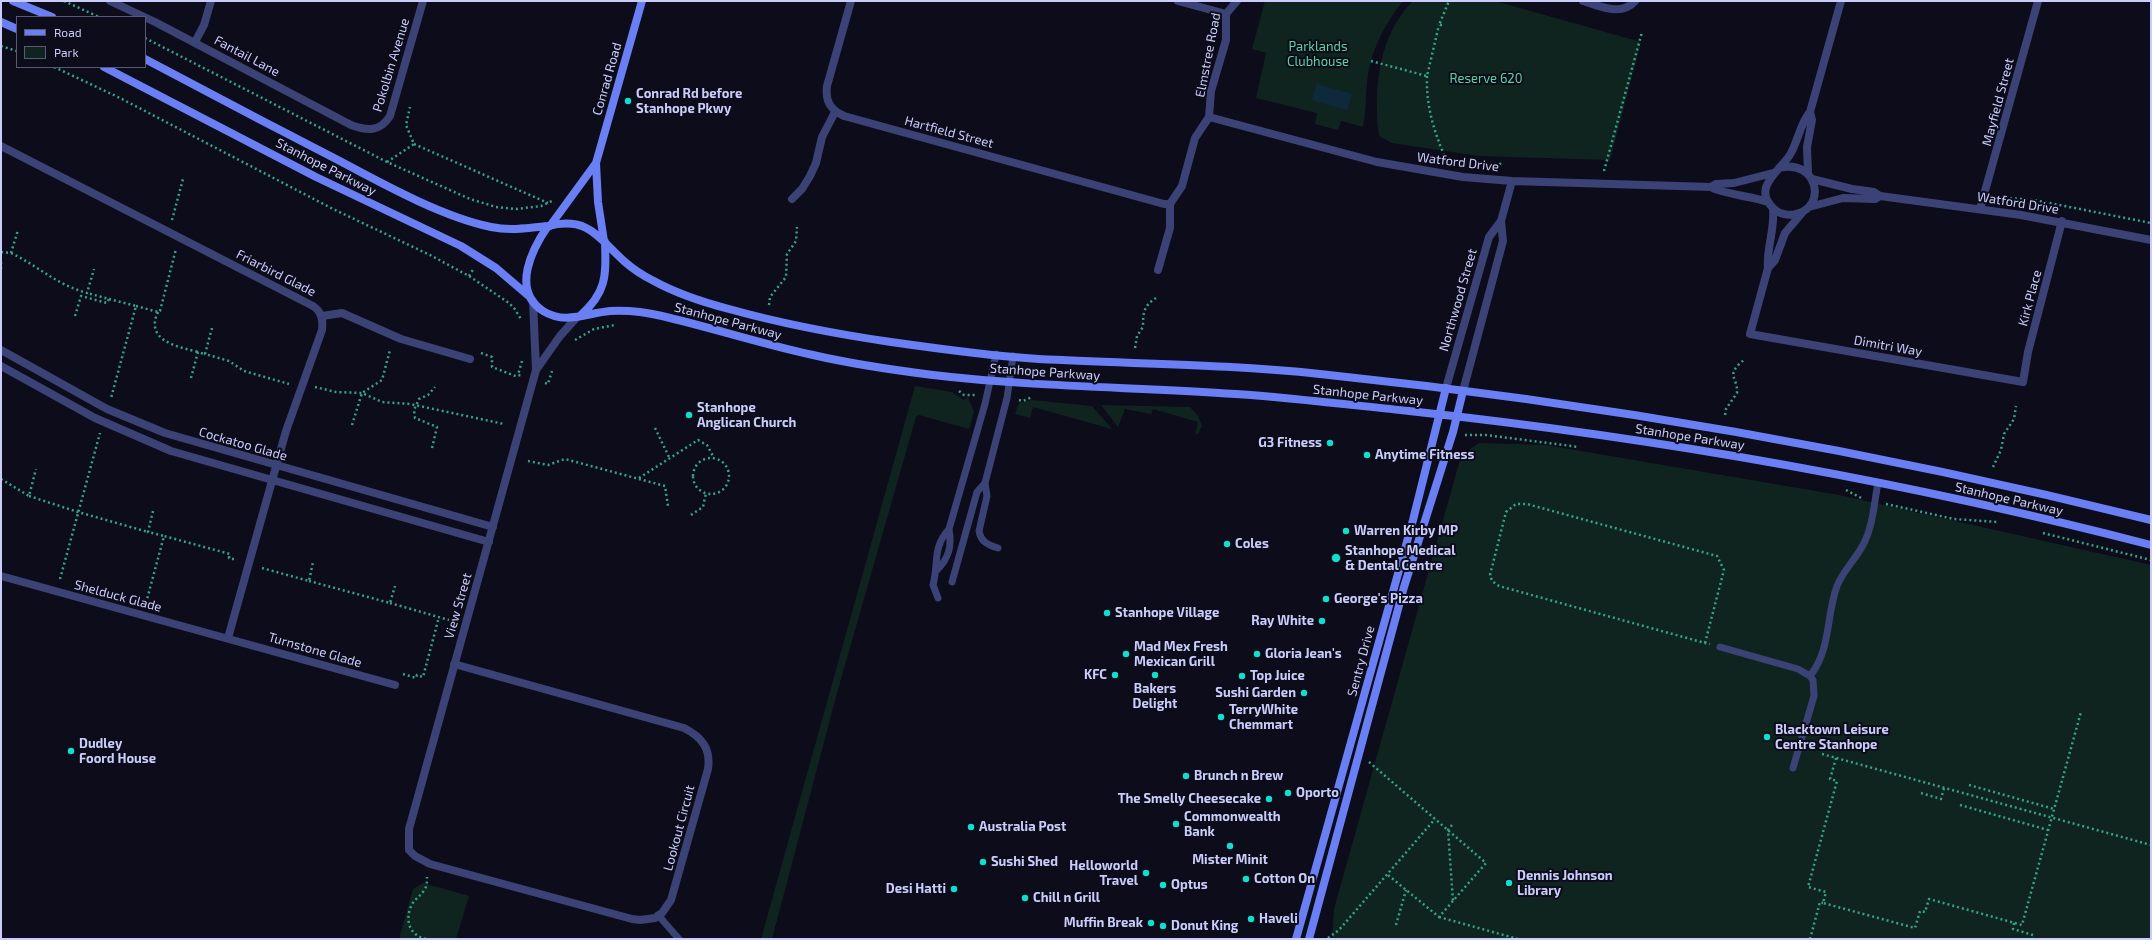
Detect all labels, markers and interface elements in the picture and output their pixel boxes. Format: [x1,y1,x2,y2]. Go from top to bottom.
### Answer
street label: Elmstree Road [1192,11,1224,99]
legend [16,16,146,68]
street label: Pokolbin Avenue [369,16,413,114]
text: Road [54,25,82,39]
street label: Fantail Lane [212,32,282,80]
park label: Parklands Clubhouse [1287,39,1349,70]
street label: Conrad Road [589,41,625,117]
text: Park [54,45,79,59]
street label: Mayfield Street [1979,56,2017,148]
park label: Reserve 620 [1449,71,1523,87]
place label: Conrad Rd before Stanhope Pkwy [636,86,742,117]
marker: Conrad Rd before Stanhope Pkwy [623,96,633,106]
street label: Hartfield Street [903,113,995,151]
street label: Stanhope Parkway [273,135,379,199]
street label: Watford Drive [1416,149,1500,175]
street label: Watford Drive [1976,189,2060,217]
street label: Friarbird Glade [234,246,318,300]
street label: Northwood Street [1436,247,1480,353]
street label: Kirk Place [2015,268,2045,328]
street label: Stanhope Parkway [673,299,783,343]
street label: Dimitri Way [1853,332,1923,360]
street label: Stanhope Parkway [989,360,1101,384]
street label: Stanhope Parkway [1312,381,1424,409]
place label: Stanhope Anglican Church [697,400,796,431]
marker: Stanhope Anglican Church [684,410,694,420]
street label: Stanhope Parkway [1634,421,1746,453]
street label: Cockatoo Glade [197,424,289,464]
place label: G3 Fitness [1258,435,1322,451]
marker: G3 Fitness [1325,438,1335,448]
place label: Anytime Fitness [1375,447,1474,463]
marker: Anytime Fitness [1362,450,1372,460]
street label: Stanhope Parkway [1953,479,2065,519]
place label: Warren Kirby MP [1354,523,1458,539]
marker: Warren Kirby MP [1341,526,1351,536]
place label: Coles [1235,536,1269,552]
marker: Coles [1222,539,1232,549]
place label: Stanhope Medical & Dental Centre [1345,543,1455,574]
marker: Stanhope Medical & Dental Centre [1330,552,1342,564]
street label: View Street [441,571,475,641]
street label: Shelduck Glade [73,577,163,615]
place label: George's Pizza [1334,591,1423,607]
marker: George's Pizza [1321,594,1331,604]
place label: Stanhope Village [1115,605,1219,621]
marker: Stanhope Village [1102,608,1112,618]
place label: Ray White [1251,613,1314,629]
marker: Ray White [1317,616,1327,626]
street label: Sentry Drive [1344,624,1378,698]
street label: Turnstone Glade [266,629,364,671]
place label: Mad Mex Fresh Mexican Grill [1134,639,1228,670]
place label: Gloria Jean's [1265,646,1342,662]
marker: Mad Mex Fresh Mexican Grill [1121,649,1131,659]
marker: Gloria Jean's [1252,649,1262,659]
place label: KFC [1084,667,1107,683]
place label: Top Juice [1250,668,1305,684]
marker: KFC [1110,670,1120,680]
marker: Bakers Delight [1150,670,1160,680]
marker: Top Juice [1237,671,1247,681]
place label: Bakers Delight [1133,681,1177,712]
place label: Sushi Garden [1215,685,1296,701]
marker: Sushi Garden [1299,688,1309,698]
place label: TerryWhite Chemmart [1229,702,1298,733]
marker: TerryWhite Chemmart [1216,712,1226,722]
place label: Blacktown Leisure Centre Stanhope [1775,722,1889,753]
marker: Blacktown Leisure Centre Stanhope [1762,732,1772,742]
place label: Dudley Foord House [79,736,156,767]
marker: Dudley Foord House [66,746,76,756]
place label: Brunch n Brew [1194,768,1283,784]
marker: Brunch n Brew [1181,771,1191,781]
street label: Lookout Circuit [660,783,698,873]
place label: Oporto [1296,785,1339,801]
marker: Oporto [1283,788,1293,798]
place label: The Smelly Cheesecake [1118,791,1261,807]
marker: The Smelly Cheesecake [1264,794,1274,804]
place label: Commonwealth Bank [1184,809,1281,840]
place label: Australia Post [979,819,1066,835]
marker: Commonwealth Bank [1171,819,1181,829]
marker: Australia Post [966,822,976,832]
marker: Mister Minit [1225,841,1235,851]
place label: Mister Minit [1192,852,1268,868]
place label: Sushi Shed [991,854,1058,870]
marker: Sushi Shed [978,857,988,867]
place label: Helloworld Travel [1069,858,1138,889]
marker: Helloworld Travel [1141,868,1151,878]
place label: Dennis Johnson Library [1517,868,1613,899]
place label: Cotton On [1254,871,1315,887]
marker: Cotton On [1241,874,1251,884]
place label: Optus [1171,877,1208,893]
marker: Dennis Johnson Library [1504,878,1514,888]
marker: Optus [1158,880,1168,890]
place label: Desi Hatti [886,881,946,897]
marker: Desi Hatti [949,884,959,894]
place label: Chill n Grill [1033,890,1100,906]
marker: Chill n Grill [1020,893,1030,903]
place label: Haveli [1259,911,1298,927]
marker: Haveli [1246,914,1256,924]
place label: Muffin Break [1064,915,1143,931]
marker: Muffin Break [1146,918,1156,928]
place label: Donut King [1171,918,1238,934]
marker: Donut King [1158,921,1168,931]

